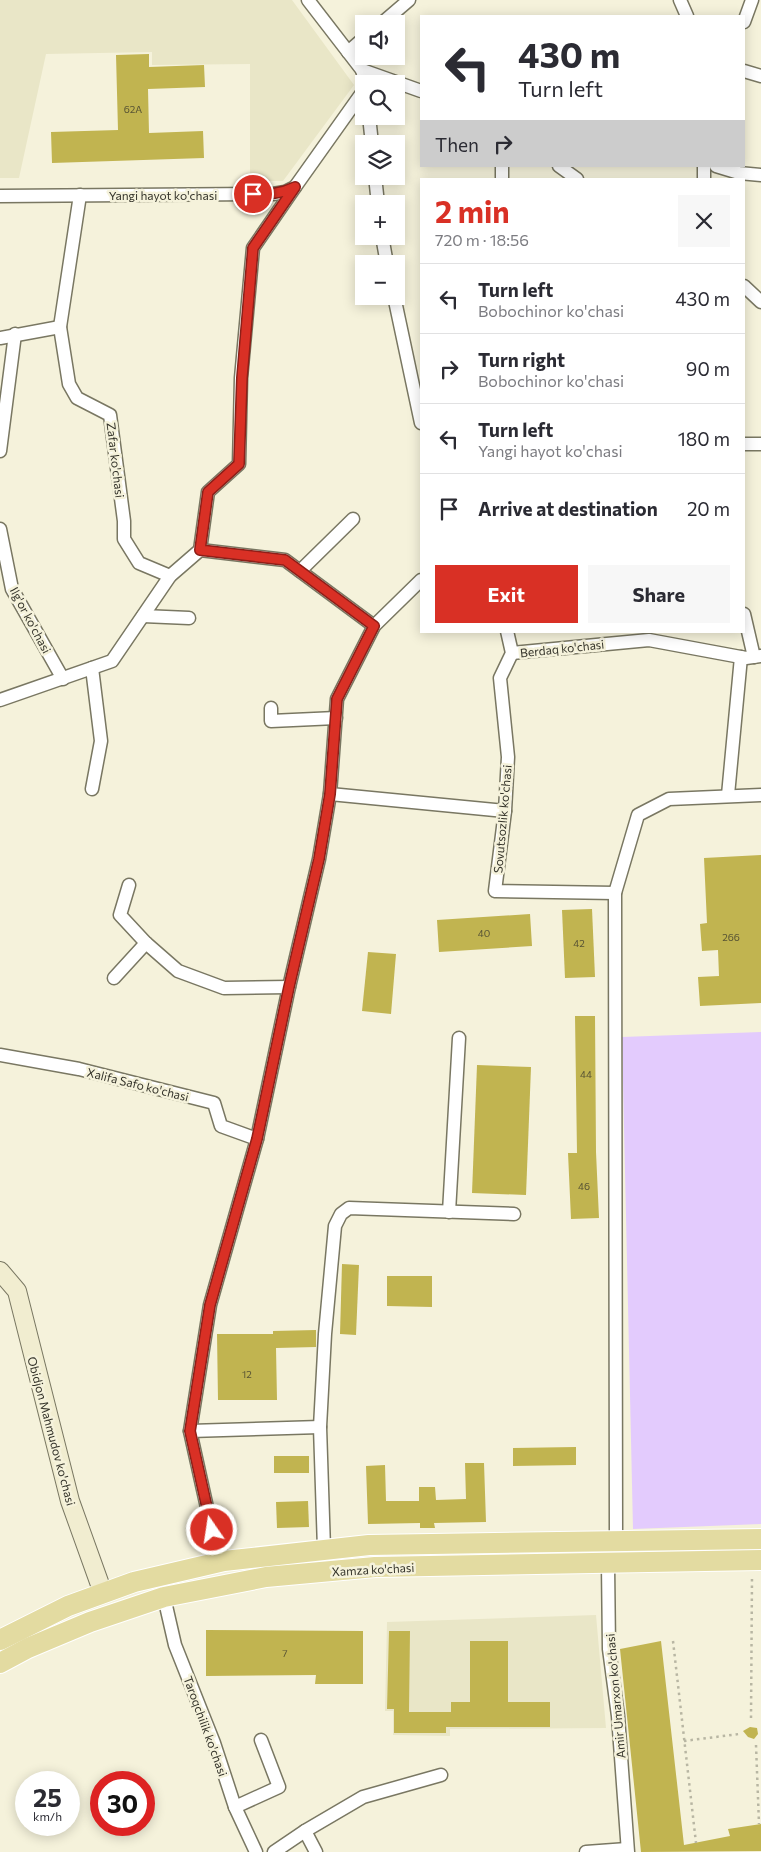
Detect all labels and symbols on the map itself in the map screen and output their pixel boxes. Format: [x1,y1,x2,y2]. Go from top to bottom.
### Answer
house number: 62А [124,103,142,115]
pin [232,173,274,215]
street label: Yangi hayot ko'chasi [109,188,217,202]
street label: Zafar ko'chasi [104,422,128,498]
street label: Ilg'or ko'chasi [8,584,54,656]
street label: Berdaq ko'chasi [519,637,605,659]
street label: Sovutsozlik ko'chasi [490,764,514,874]
house number: 40 [478,927,490,939]
house number: 266 [722,931,740,943]
house number: 42 [573,937,585,949]
street label: Xalifa Safo ko'chasi [86,1065,190,1103]
house number: 44 [580,1068,592,1080]
house number: 46 [578,1180,590,1192]
street label: Obidjon Mahmudov ko'chasi [25,1355,79,1507]
house number: 12 [242,1368,252,1380]
position arrow [185,1503,237,1555]
street label: Xamza ko'chasi [331,1560,415,1578]
street label: Amir Umarxon ko'chasi [603,1633,627,1759]
house number: 7 [282,1647,288,1659]
street label: Taroqchilik ko'chasi [181,1674,231,1778]
speed limit sign: 30 [90,1771,155,1836]

